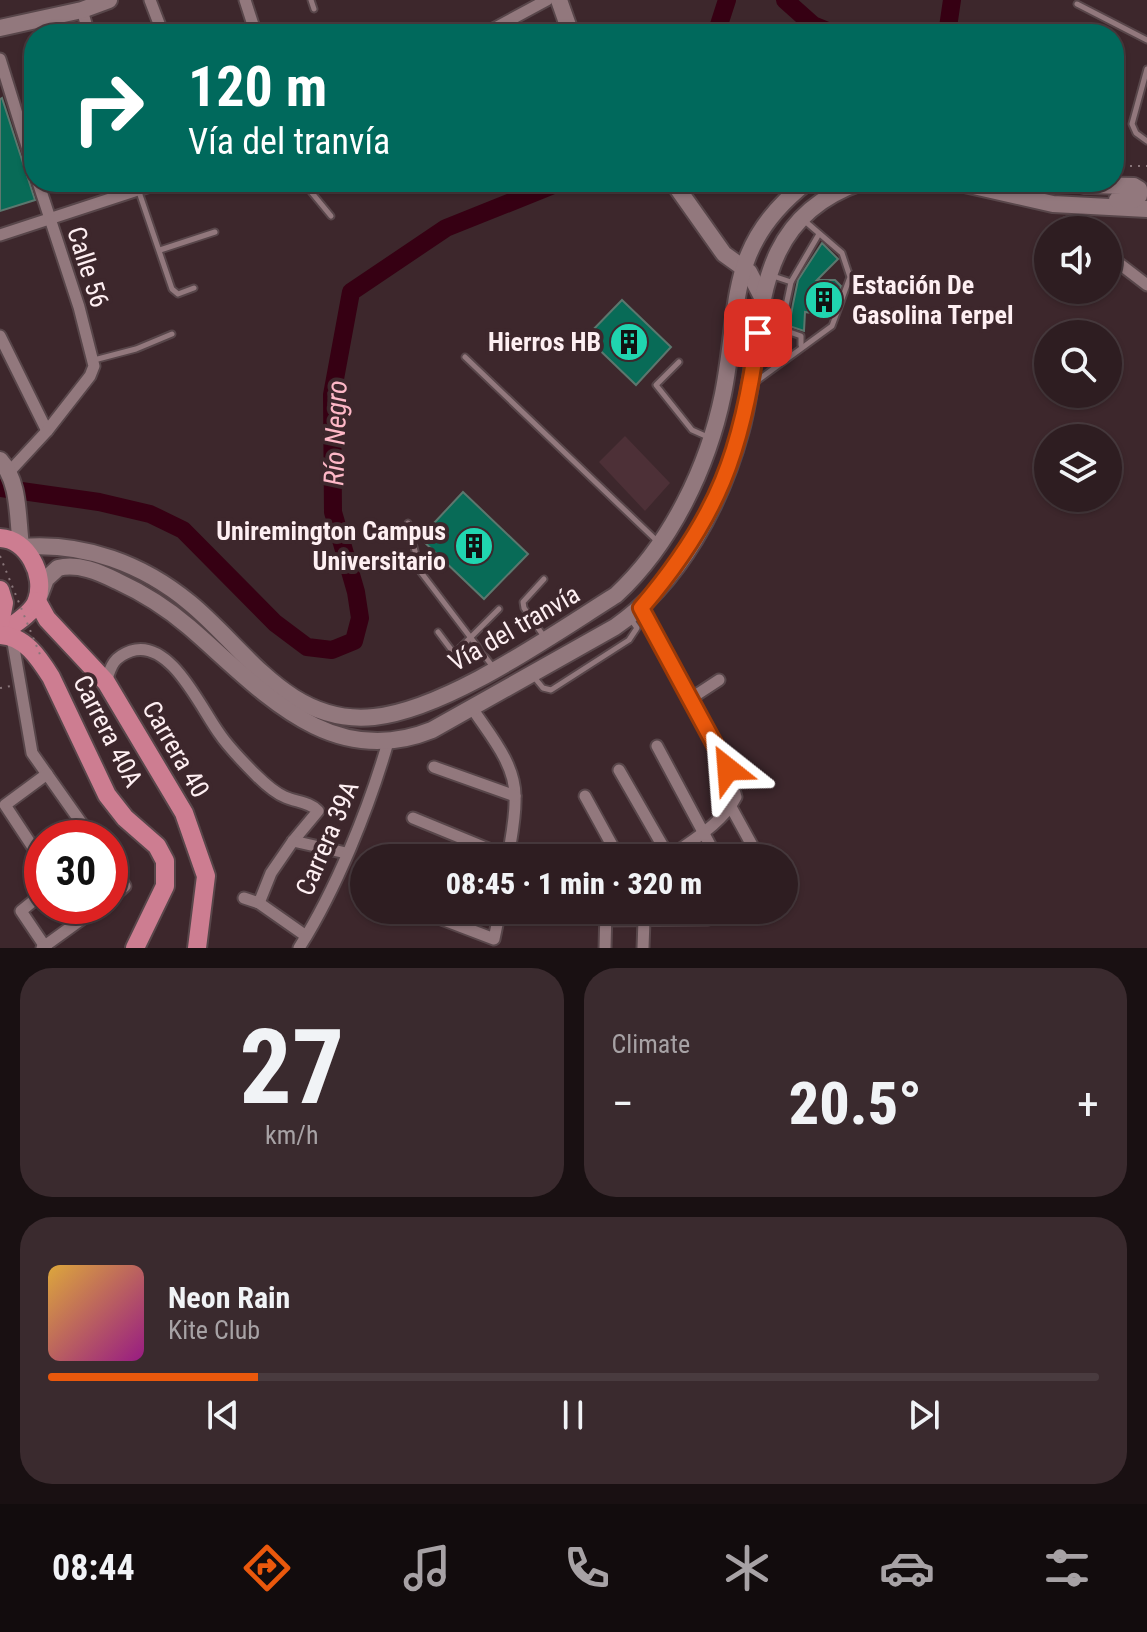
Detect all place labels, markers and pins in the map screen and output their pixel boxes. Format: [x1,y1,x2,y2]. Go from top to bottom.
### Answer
place label: Estación De Gasolina Terpel [852,270,1014,330]
building icon: Estación De Gasolina Terpel [803,279,845,321]
pin [724,299,792,367]
building icon: Hierros HB [608,321,650,363]
place label: Hierros HB [488,327,601,357]
place label: Uniremington Campus Universitario [216,516,446,576]
building icon: Uniremington Campus Universitario [453,525,495,567]

